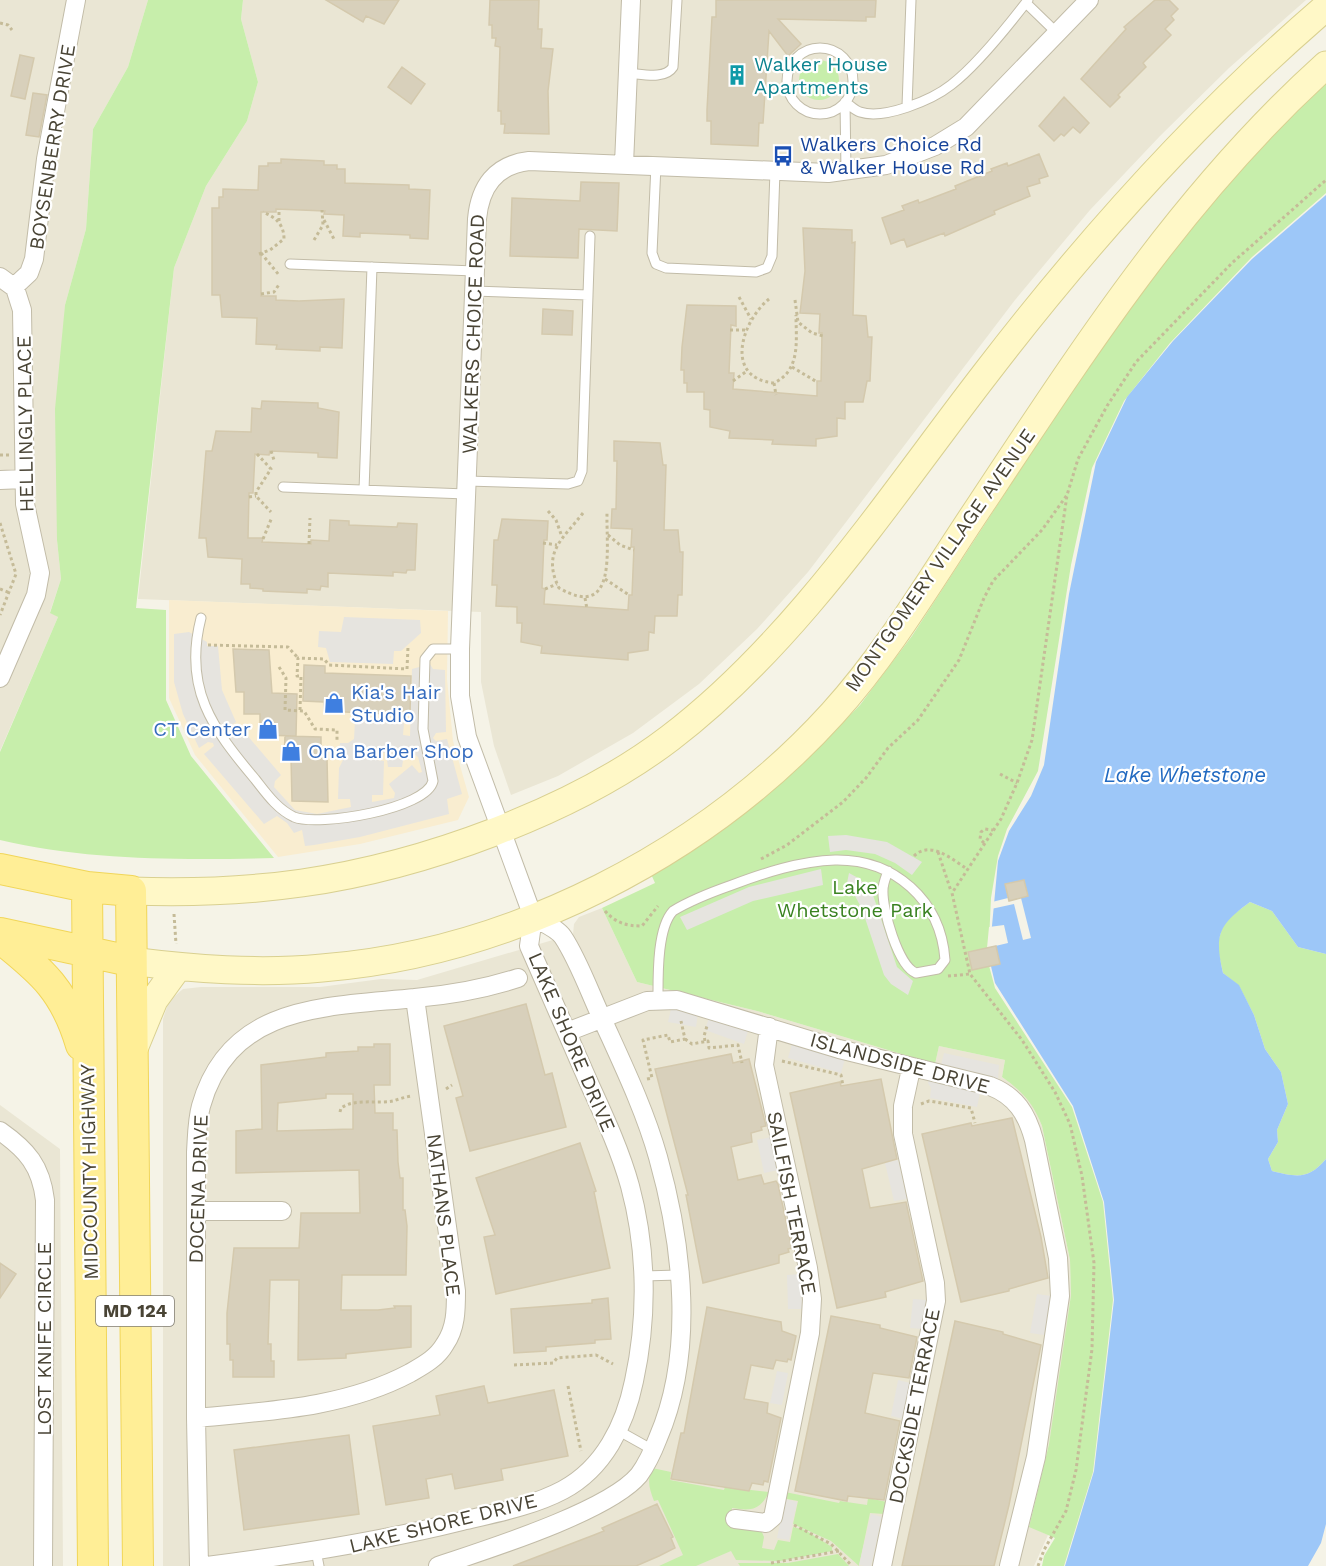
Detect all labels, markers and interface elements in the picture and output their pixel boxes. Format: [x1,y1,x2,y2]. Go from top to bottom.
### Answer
street label: BOYSENBERRY DRIVE [24,43,80,251]
place label: Walker House Apartments [754,52,888,99]
building icon: Walker House Apartments [725,63,749,87]
place label: Walkers Choice Rd & Walker House Rd [800,132,985,179]
bus stop icon: Walkers Choice Rd & Walker House Rd [771,144,795,168]
street label: WALKERS CHOICE ROAD [457,213,489,455]
street label: HELLINGLY PLACE [11,335,39,513]
street label: MONTGOMERY VILLAGE AVENUE [840,424,1040,696]
place label: Kia's Hair Studio [351,680,441,727]
shop icon: Kia's Hair Studio [322,691,346,715]
place label: CT Center [153,717,251,741]
shop icon: CT Center [256,717,280,741]
shop icon: Ona Barber Shop [279,739,303,763]
place label: Ona Barber Shop [308,739,474,763]
water label: Lake Whetstone [1104,762,1266,787]
park label: Lake Whetstone Park [777,875,933,922]
street label: LAKE SHORE DRIVE [523,949,621,1135]
street label: ISLANDSIDE DRIVE [807,1027,993,1099]
street label: MIDCOUNTY HIGHWAY [75,1063,103,1280]
street label: SAILFISH TERRACE [762,1109,822,1297]
street label: DOCENA DRIVE [183,1114,213,1264]
street label: NATHANS PLACE [422,1132,466,1298]
street label: LOST KNIFE CIRCLE [32,1242,56,1436]
road number: MD 124 [96,1296,174,1326]
street label: DOCKSIDE TERRACE [883,1306,945,1506]
street label: LAKE SHORE DRIVE [347,1488,539,1558]

